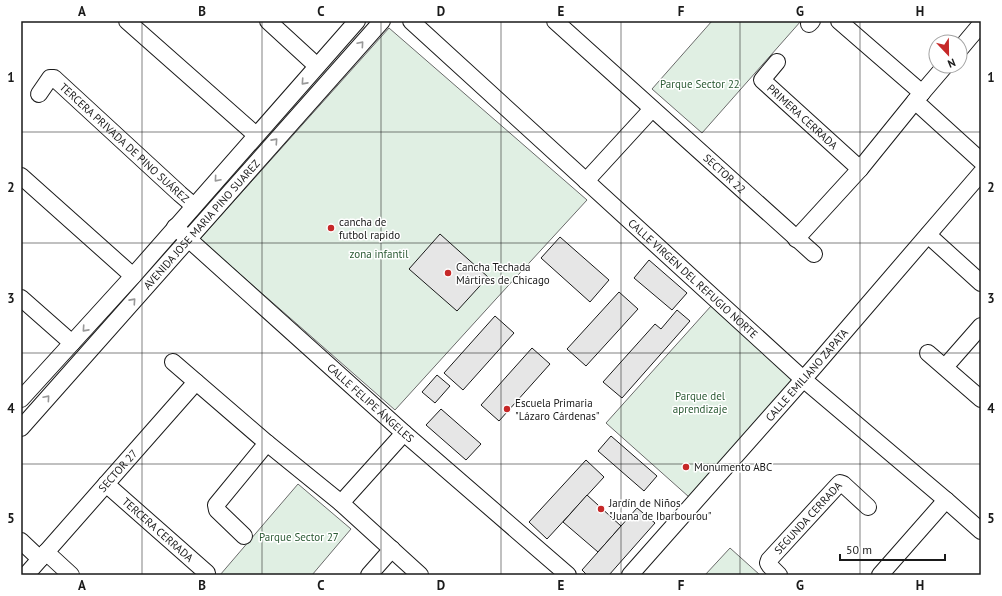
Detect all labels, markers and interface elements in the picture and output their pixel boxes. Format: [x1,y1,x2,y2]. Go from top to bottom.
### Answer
text: A [78,3,86,20]
text: B [198,3,206,20]
text: C [317,3,325,20]
text: D [437,3,445,20]
text: E [558,3,565,20]
text: F [678,3,685,20]
text: G [796,3,804,20]
text: H [916,3,924,20]
north arrow [928,34,968,74]
one-way arrow [357,41,364,49]
text: N [946,55,958,71]
text: 1 [7,69,15,86]
text: 1 [987,69,995,86]
one-way arrow [301,77,308,85]
park label: Parque Sector 22 [660,77,740,91]
street label: TERCERA PRIVADA DE PINO SUÁREZ [57,80,192,206]
street label: PRIMERA CERRADA [764,81,841,153]
one-way arrow [271,138,278,146]
street label: SECTOR 22 [700,151,749,196]
street label: AVENIDA JOSE MARIA PINO SUAREZ [140,157,263,292]
one-way arrow [215,174,222,182]
text: 2 [7,179,15,196]
text: 2 [987,179,995,196]
place label: cancha de futbol rapido [339,215,400,242]
street label: CALLE VIRGEN DEL REFUGIO NORTE [625,216,761,341]
marker: cancha de futbol rapido [326,223,336,233]
park label: zona infantil [350,247,409,261]
place label: Cancha Techada Mártires de Chicago [456,260,550,287]
marker: Cancha Techada Mártires de Chicago [443,268,453,278]
text: 3 [7,290,15,307]
text: 3 [987,290,995,307]
one-way arrow [128,298,136,306]
one-way arrow [82,324,89,332]
street label: CALLE EMILIANO ZAPATA [762,325,851,424]
street label: CALLE FELIPE ÁNGELES [324,360,417,445]
park label: Parque del aprendizaje [673,389,728,416]
one-way arrow [42,395,49,403]
place label: Escuela Primaria "Lázaro Cárdenas" [515,396,600,423]
text: 4 [7,400,15,417]
text: 4 [987,400,995,417]
marker: Escuela Primaria "Lázaro Cárdenas" [502,404,512,414]
street label: SECTOR 27 [95,446,140,495]
place label: Monumento ABC [694,460,772,474]
marker: Monumento ABC [681,462,691,472]
street label: SEGUNDA CERRADA [771,478,845,557]
street label: TERCERA CERRADA [119,495,197,565]
place label: Jardín de Niños "Juana de Ibarbourou" [608,496,712,523]
marker: Jardín de Niños "Juana de Ibarbourou" [596,504,606,514]
text: 5 [7,510,15,527]
text: 5 [987,510,995,527]
park label: Parque Sector 27 [259,530,339,544]
scale bar [840,536,945,562]
text: 50 m [846,542,872,557]
text: A [78,577,86,594]
text: B [198,577,206,594]
text: C [317,577,325,594]
text: D [437,577,445,594]
text: E [558,577,565,594]
text: F [678,577,685,594]
text: G [796,577,804,594]
text: H [916,577,924,594]

